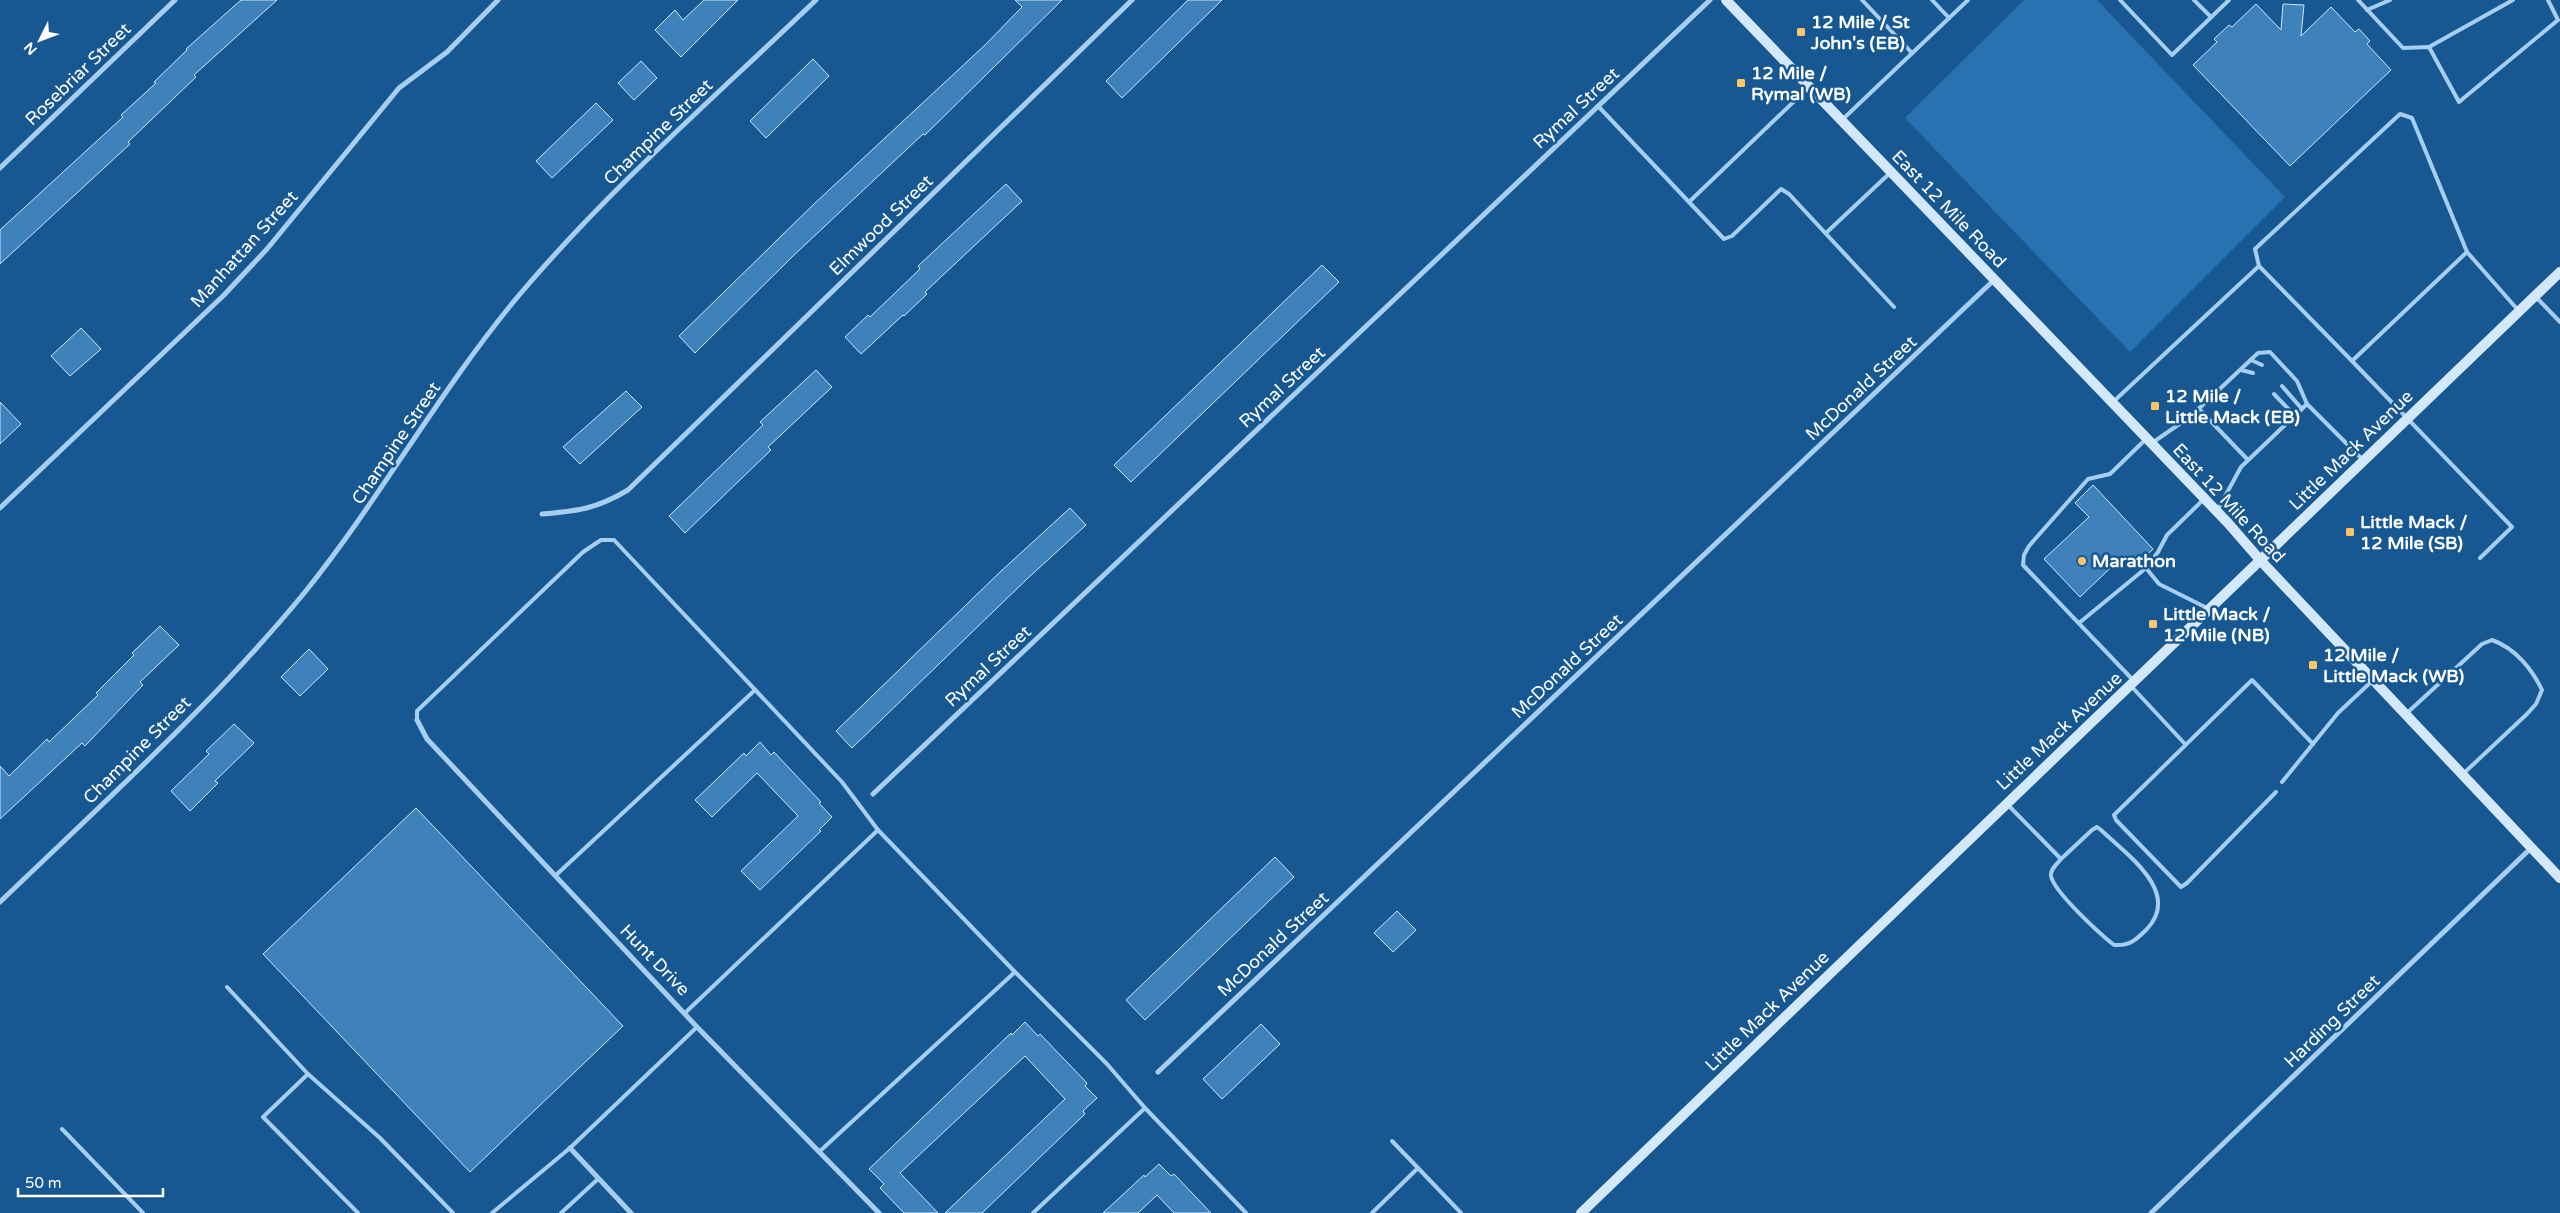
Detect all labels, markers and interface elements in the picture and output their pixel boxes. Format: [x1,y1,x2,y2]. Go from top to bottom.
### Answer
place label: 12 Mile / St John's (EB) [1810,11,1910,54]
north arrow [15,15,65,65]
street label: Rosebriar Street [21,18,136,130]
marker: 12 Mile / St John's (EB) [1795,26,1807,38]
text: N [21,38,41,58]
street label: Rymal Street [1528,62,1624,153]
place label: 12 Mile / Rymal (WB) [1751,62,1851,105]
street label: Champine Street [599,74,717,190]
marker: 12 Mile / Rymal (WB) [1735,77,1747,89]
street label: East 12 Mile Road [1887,146,2011,272]
street label: Elmwood Street [825,170,938,280]
street label: Manhattan Street [186,186,303,312]
street label: McDonald Street [1801,331,1921,445]
street label: Rymal Street [1234,341,1330,432]
street label: Champine Street [347,377,445,509]
place label: 12 Mile / Little Mack (EB) [2165,385,2300,428]
street label: Little Mack Avenue [2284,385,2418,515]
marker: 12 Mile / Little Mack (EB) [2149,400,2161,412]
street label: East 12 Mile Road [2168,439,2290,567]
place label: Little Mack / 12 Mile (SB) [2360,511,2468,554]
marker: Little Mack / 12 Mile (SB) [2344,526,2356,538]
place label: Marathon [2092,550,2176,572]
marker: Marathon [2076,555,2088,567]
place label: Little Mack / 12 Mile (NB) [2163,603,2271,646]
street label: McDonald Street [1507,609,1627,723]
marker: Little Mack / 12 Mile (NB) [2147,618,2159,630]
street label: Rymal Street [940,620,1036,711]
place label: 12 Mile / Little Mack (WB) [2323,644,2465,687]
marker: 12 Mile / Little Mack (WB) [2307,659,2319,671]
street label: Little Mack Avenue [1992,667,2126,795]
street label: Champine Street [79,691,196,808]
street label: McDonald Street [1213,887,1333,1001]
street label: Hunt Drive [615,920,695,1000]
street label: Little Mack Avenue [1700,946,1834,1076]
street label: Harding Street [2280,970,2385,1072]
scale bar [18,1166,162,1198]
text: 50 m [25,1174,62,1192]

